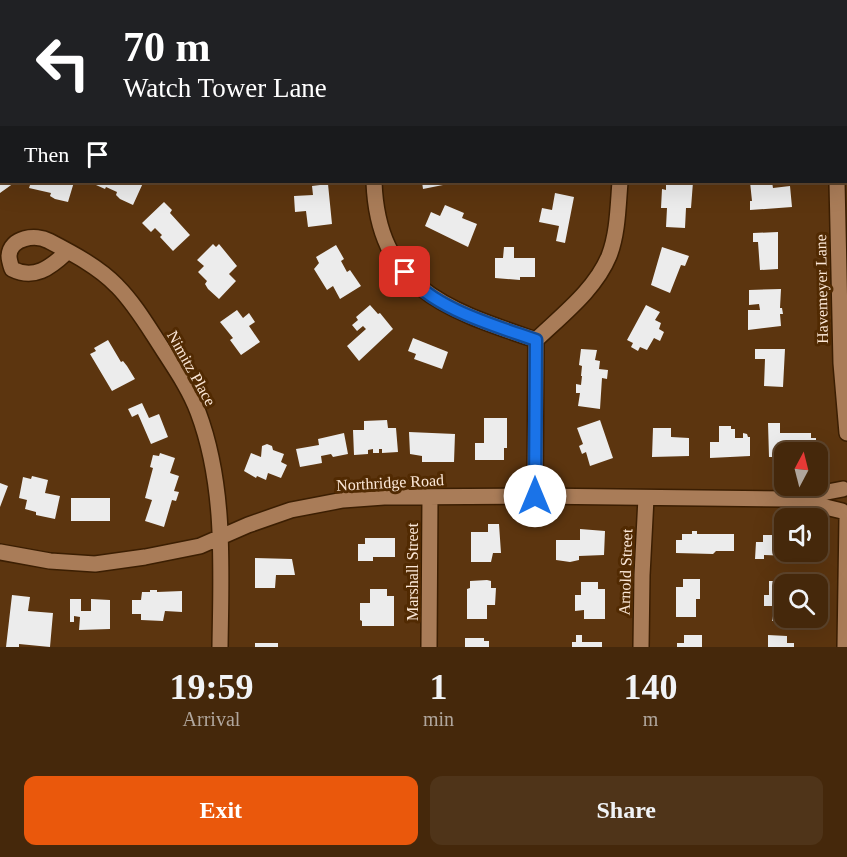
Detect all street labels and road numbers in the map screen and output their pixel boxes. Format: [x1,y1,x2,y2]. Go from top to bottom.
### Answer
street label: Havemeyer Lane [812,234,832,344]
street label: Nimitz Place [164,328,219,409]
street label: Northridge Road [336,471,444,495]
street label: Marshall Street [404,522,421,621]
street label: Arnold Street [615,528,636,616]

